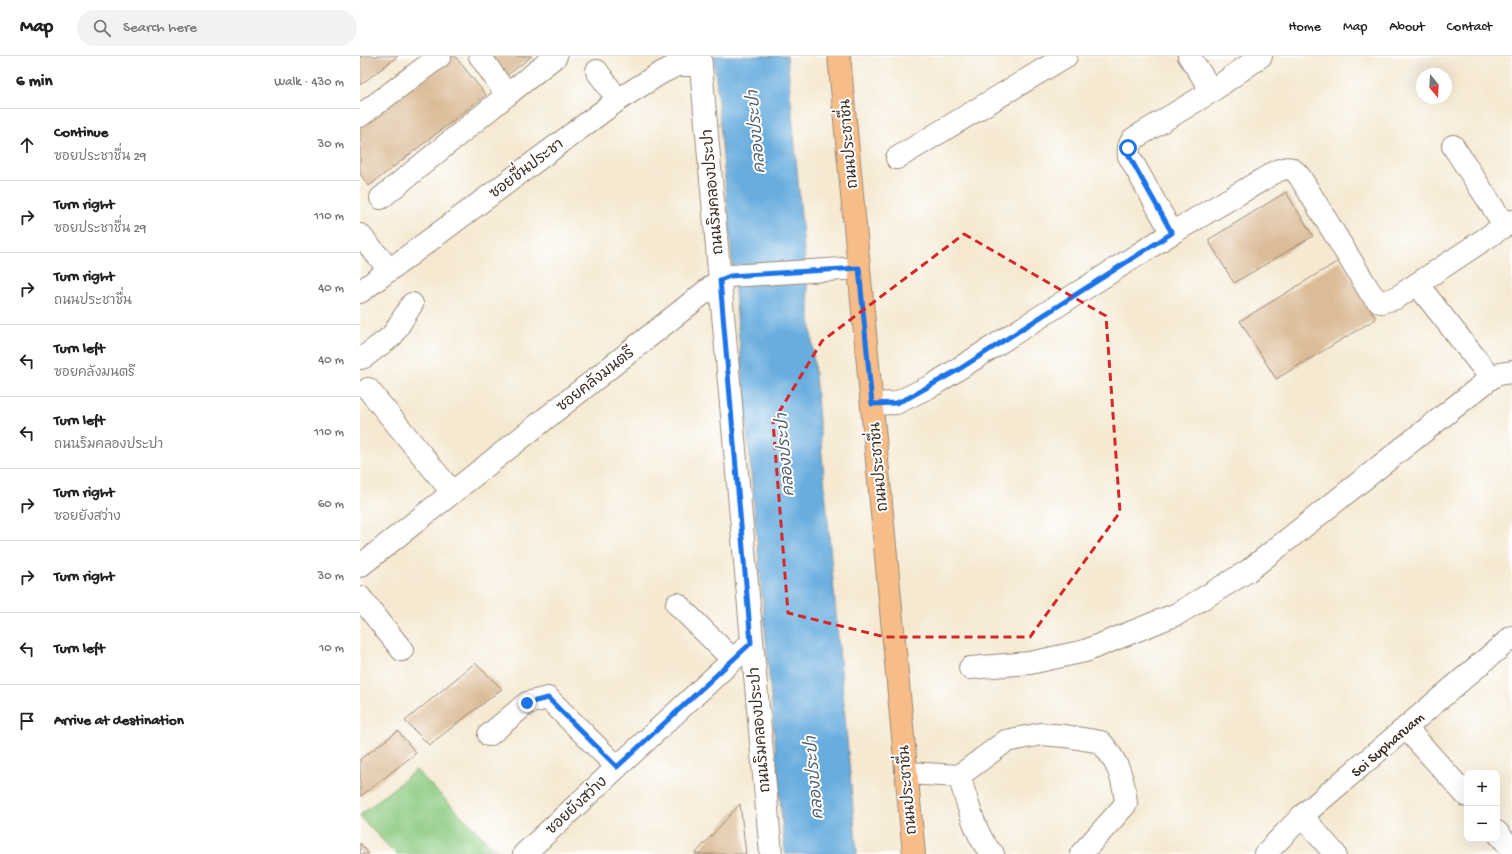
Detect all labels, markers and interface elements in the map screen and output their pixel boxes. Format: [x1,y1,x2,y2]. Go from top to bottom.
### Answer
search box [77,10,357,46]
text: Map [20,16,53,39]
icon: search [91,17,113,39]
text: Search here [123,19,197,37]
text: Home [1289,19,1321,36]
text: Map [1343,19,1367,36]
text: About [1389,19,1425,36]
text: Contact [1447,19,1492,36]
north arrow [1416,68,1452,104]
text: 6 min [16,72,52,92]
text: Walk · 430 m [274,75,344,90]
water label: คลองประปา [742,88,772,174]
street label: ถนนประชาชื่น [830,98,863,190]
text: Continue [54,124,108,142]
street label: ถนนริมคลองประปา [698,128,728,256]
street label: ซอยชื่นประชา [482,130,568,203]
icon: ahead [16,134,38,156]
text: 30 m [318,137,344,152]
route start [1119,139,1137,157]
text: ซอยประชาชื่น 29 [54,150,146,165]
text: Turn right [54,196,114,214]
icon: right [16,206,38,228]
text: 110 m [314,209,344,224]
text: ซอยประชาชื่น 29 [54,222,146,237]
text: Turn right [54,268,114,286]
icon: right [16,278,38,300]
text: 40 m [318,281,344,296]
text: ถนนประชาชื่น [54,294,132,309]
text: Turn left [54,340,105,358]
street label: ซอยคลังมนตรี [553,343,639,416]
icon: left [16,350,38,372]
text: 40 m [318,353,344,368]
text: ซอยคลังมนตรี [54,366,135,381]
water label: คลองประปา [771,411,801,497]
text: Turn left [54,412,105,430]
street label: ถนนประชาชื่น [860,421,893,513]
icon: left [16,422,38,444]
text: 110 m [314,425,344,440]
text: ถนนริมคลองประปา [54,438,163,453]
text: Turn right [54,484,114,502]
icon: right [16,494,38,516]
text: 60 m [318,497,344,512]
text: ซอยยังสว่าง [54,510,121,525]
icon: right [16,566,38,588]
text: Turn right [54,568,114,586]
text: 30 m [318,569,344,584]
icon: left [16,638,38,660]
text: Turn left [54,640,105,658]
text: 10 m [319,641,344,656]
street label: ถนนริมคลองประปา [745,666,775,794]
route end [518,694,536,712]
street label: Soi Supharuam [1348,709,1429,782]
icon: arrive [16,710,38,732]
text: Arrive at destination [54,712,184,730]
water label: คลองประปา [800,734,830,820]
street label: ถนนประชาชื่น [889,744,922,836]
map controls [1464,770,1500,842]
button: + [1464,770,1500,806]
street label: ซอยยังสว่าง [541,771,612,839]
button: − [1464,806,1500,842]

